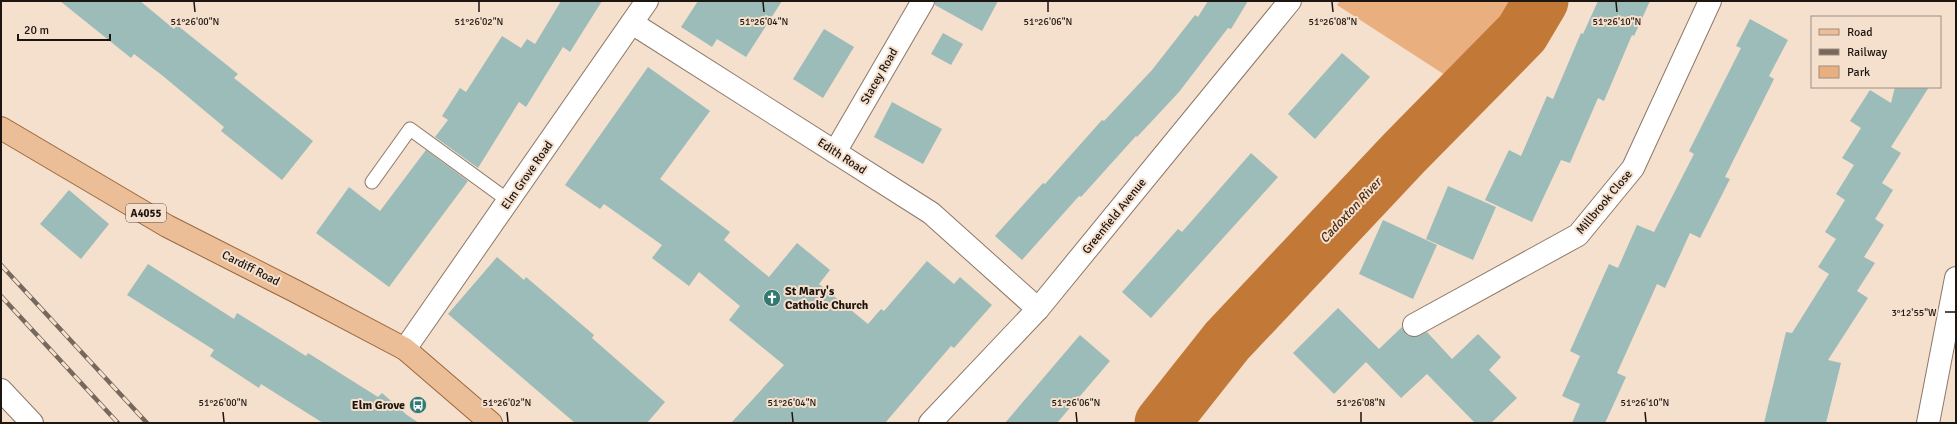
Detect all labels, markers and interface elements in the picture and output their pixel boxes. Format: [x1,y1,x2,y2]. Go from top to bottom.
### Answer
scale bar [18,16,110,42]
text: 51°26'00"N [171,16,219,28]
text: 51°26'02"N [455,16,503,28]
text: 51°26'04"N [740,16,788,28]
text: 51°26'06"N [1024,16,1072,28]
text: 51°26'08"N [1309,16,1357,28]
text: 51°26'10"N [1593,16,1641,28]
legend [1811,16,1941,88]
text: 20 m [24,23,49,38]
text: Road [1847,25,1873,40]
text: Railway [1847,45,1887,60]
street label: Stacey Road [857,46,901,107]
text: Park [1847,65,1870,80]
street label: Edith Road [814,135,869,178]
street label: Elm Grove Road [498,138,557,212]
street label: Millbrook Close [1573,167,1636,238]
water label: Cadoxton River [1317,173,1386,247]
street label: Greenfield Avenue [1079,175,1150,257]
road number: A4055 [126,204,166,222]
street label: Cardiff Road [219,247,282,289]
place label: St Mary's Catholic Church [785,284,869,313]
church icon: St Mary's Catholic Church [762,288,782,308]
text: 3°12'55"W [1891,307,1937,319]
bus stop icon: Elm Grove [408,395,428,415]
text: 51°26'00"N [199,397,247,409]
text: 51°26'02"N [483,397,531,409]
text: 51°26'04"N [768,397,816,409]
text: 51°26'06"N [1052,397,1100,409]
text: 51°26'08"N [1337,397,1385,409]
text: 51°26'10"N [1621,397,1669,409]
place label: Elm Grove [352,398,405,413]

